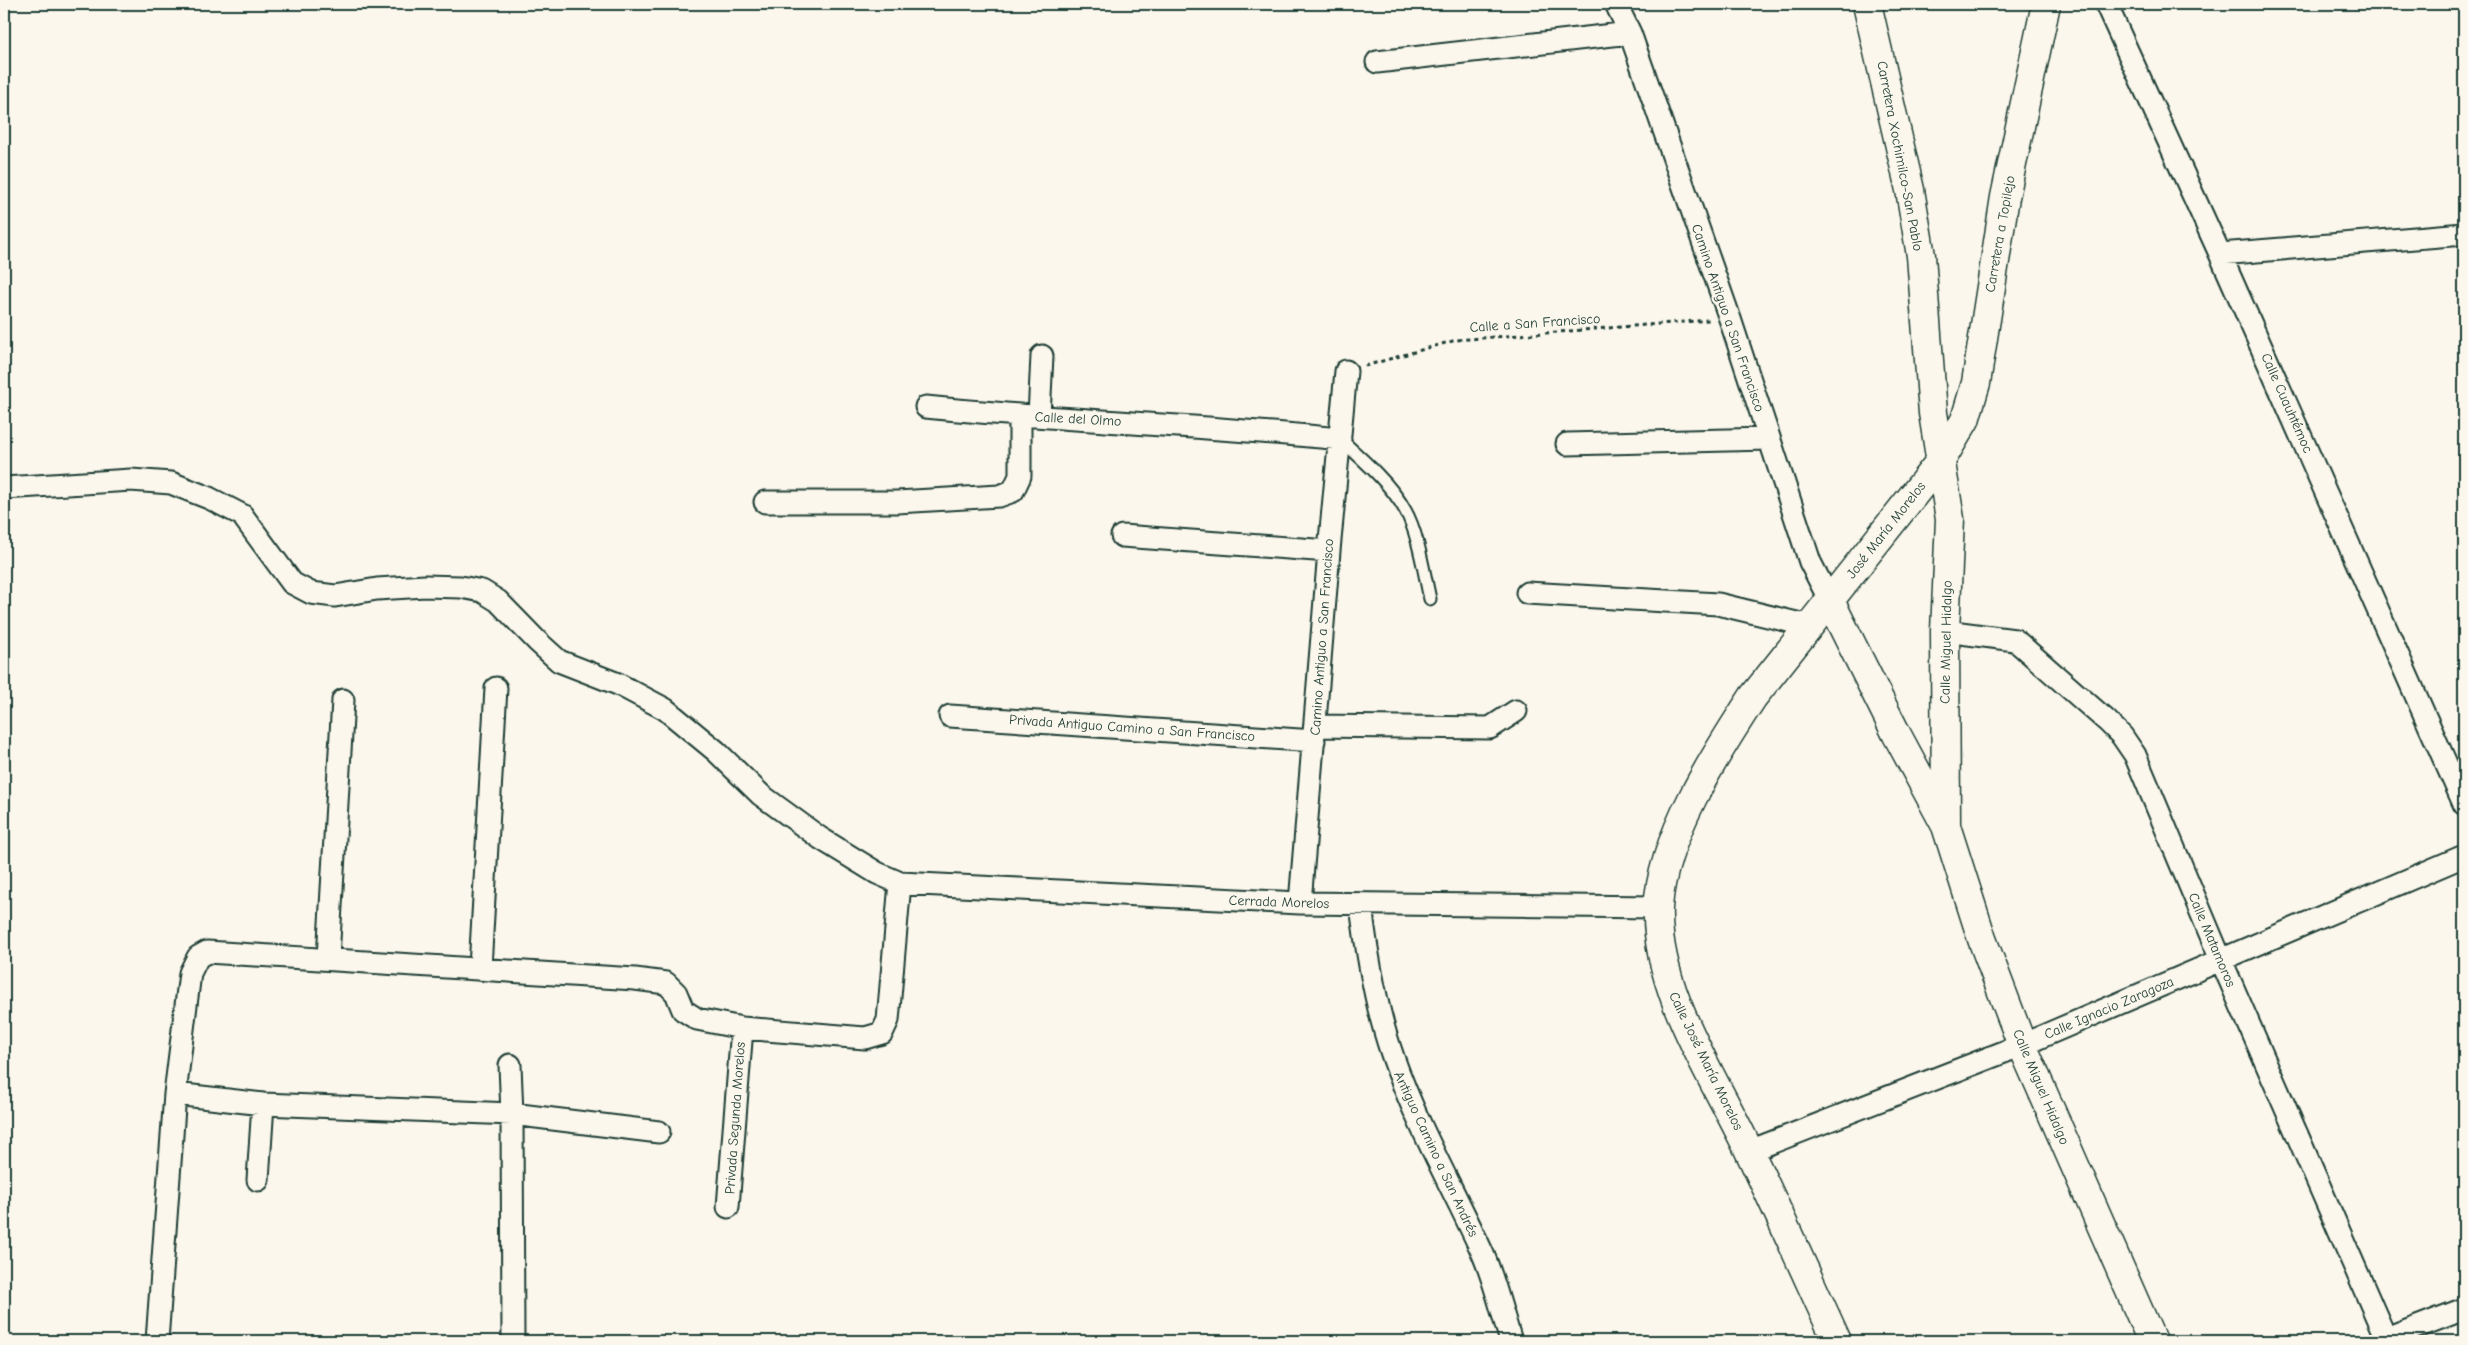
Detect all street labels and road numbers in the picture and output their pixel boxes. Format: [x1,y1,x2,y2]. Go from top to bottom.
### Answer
street label: Carretera Xochimilco-San Pablo [1873,59,1927,253]
street label: Carretera a Topilejo [1981,174,2019,294]
street label: Camino Antiguo a San Francisco [1688,222,1768,414]
street label: Calle a San Francisco [1469,310,1601,336]
street label: Calle Cuauhtémoc [2257,350,2317,456]
street label: Calle del Olmo [1034,408,1122,430]
street label: José María Morelos [1843,478,1929,582]
street label: Camino Antiguo a San Francisco [1307,538,1337,736]
street label: Calle Miguel Hidalgo [1936,580,1956,704]
street label: Privada Antiguo Camino a San Francisco [1009,711,1255,745]
street label: Calle Matamoros [2184,890,2240,990]
street label: Cerrada Morelos [1228,892,1330,912]
street label: Calle Ignacio Zaragoza [2042,973,2176,1043]
street label: Calle José María Morelos [1665,989,1747,1133]
street label: Calle Miguel Hidalgo [2009,1027,2073,1147]
street label: Privada Segunda Morelos [721,1041,749,1195]
street label: Antiguo Camino a San Andrés [1390,1069,1482,1240]

